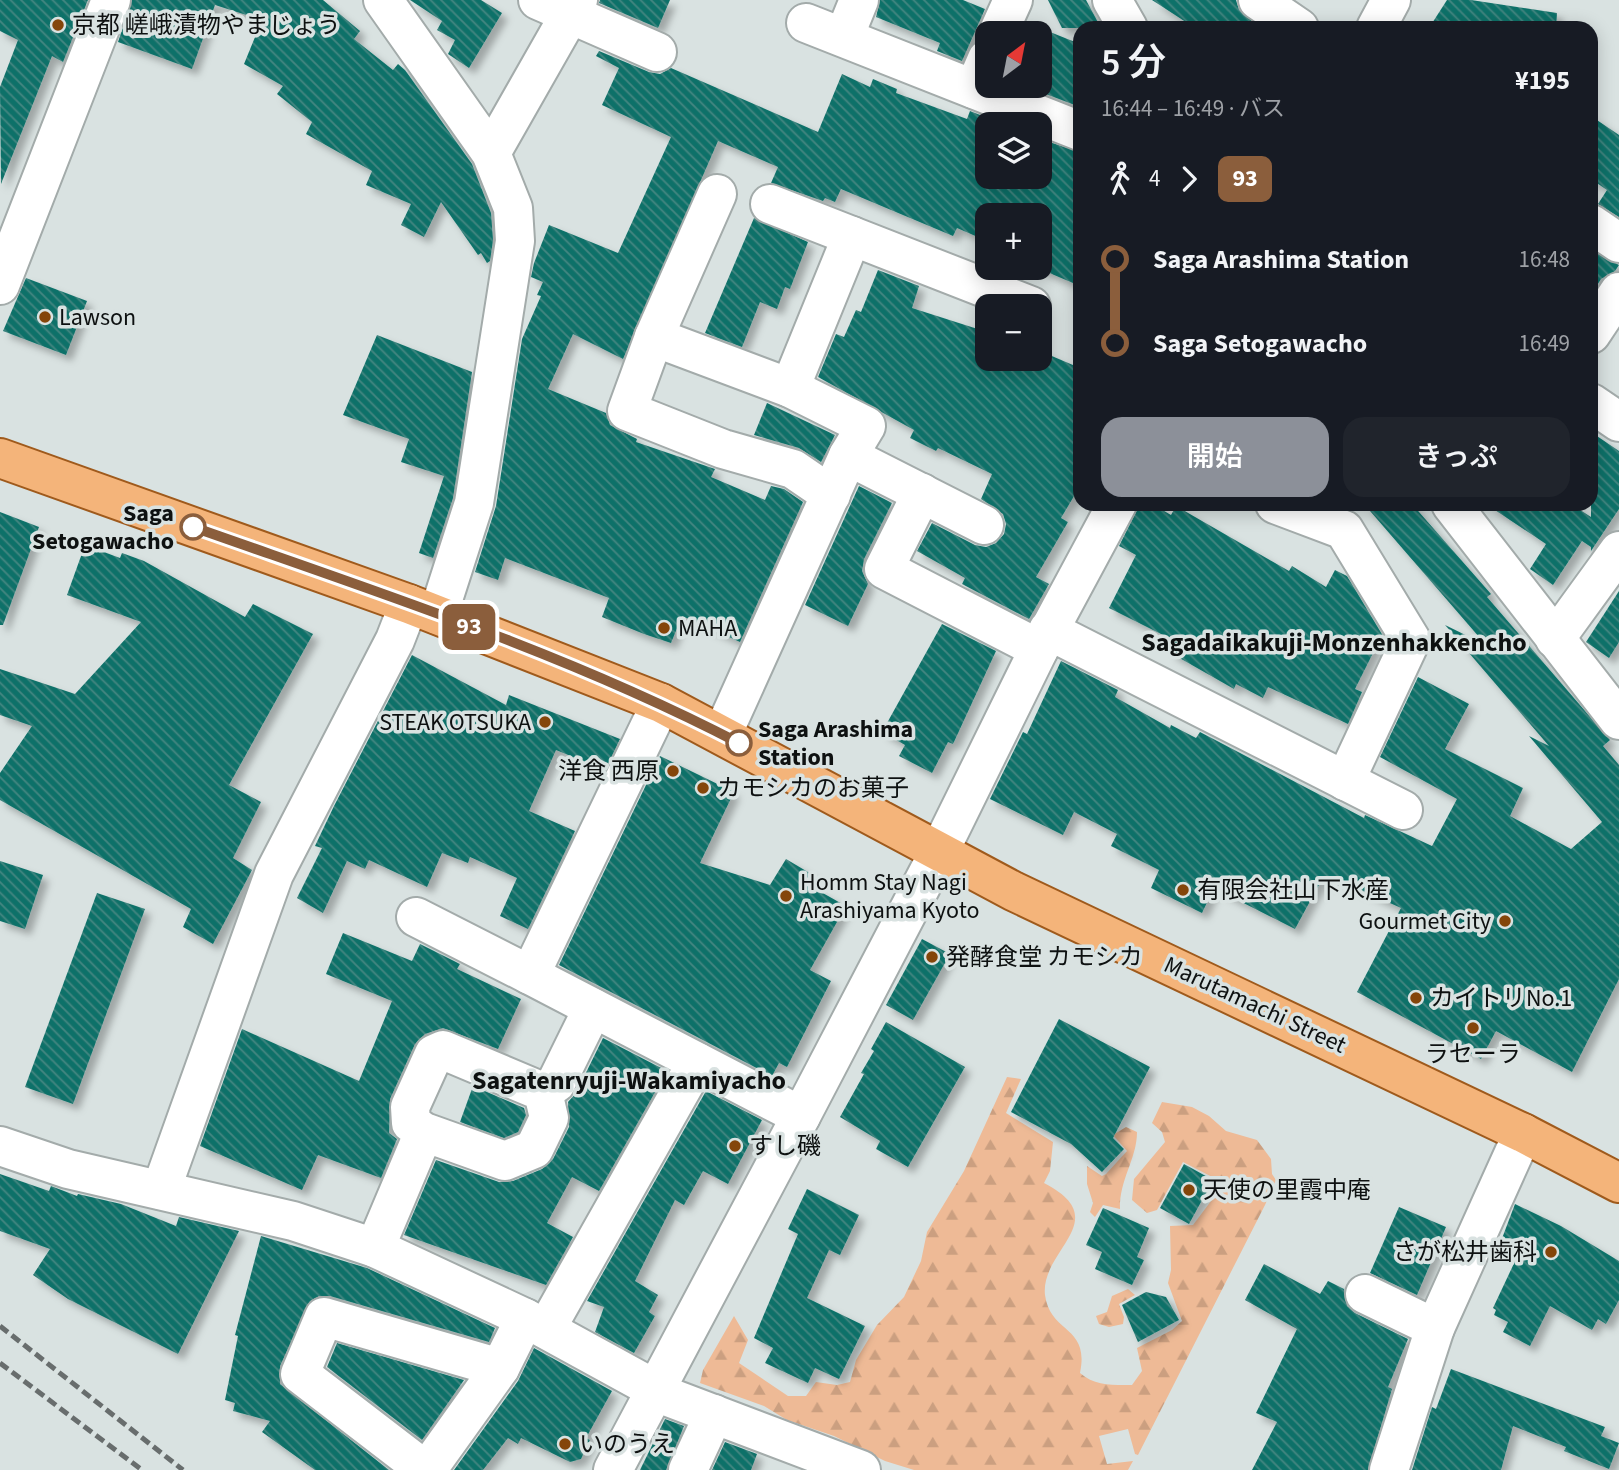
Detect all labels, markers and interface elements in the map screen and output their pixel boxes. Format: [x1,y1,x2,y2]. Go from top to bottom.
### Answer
place label: 京都 嵯峨漬物やまじょう [72,8,341,43]
marker: 京都 嵯峨漬物やまじょう [50,17,66,33]
north arrow [975,21,1052,98]
map controls [975,21,1052,371]
text: 5 分 [1101,36,1166,90]
text: ¥195 [1515,62,1570,99]
text: 16:44 – 16:49 · バス [1101,92,1285,125]
button: layers [975,112,1052,189]
icon: walk [1101,160,1139,198]
icon: forward [1170,160,1208,198]
text: 93 [1232,161,1258,196]
text: 4 [1149,162,1160,195]
button: + [975,203,1052,280]
text: Saga Arashima Station [1153,241,1409,278]
text: 16:48 [1519,243,1570,276]
button: − [975,294,1052,371]
place label: Lawson [59,300,136,335]
marker: Lawson [37,309,53,325]
text: Saga Setogawacho [1153,325,1367,362]
text: 16:49 [1519,327,1570,360]
button: 開始 [1101,417,1329,497]
button: きっぷ [1343,417,1570,497]
place label: Saga Setogawacho [32,496,174,559]
marker: Saga Setogawacho [180,514,206,540]
line badge: 93 [438,604,500,650]
text: 93 [456,609,482,644]
place label: MAHA [678,611,737,646]
marker: MAHA [656,620,672,636]
district label: Sagadaikakuji-Monzenhakkencho [1141,624,1527,661]
place label: STEAK OTSUKA [379,705,531,740]
place label: Saga Arashima Station [758,712,913,775]
marker: STEAK OTSUKA [537,714,553,730]
marker: Saga Arashima Station [726,730,752,756]
place label: 洋食 西原 [558,754,659,789]
marker: 洋食 西原 [665,763,681,779]
place label: カモシカのお菓子 [717,771,909,806]
marker: カモシカのお菓子 [695,780,711,796]
place label: Homm Stay Nagi Arashiyama Kyoto [800,865,979,928]
place label: 有限会社山下水産 [1197,873,1389,908]
marker: 有限会社山下水産 [1175,882,1191,898]
marker: Homm Stay Nagi Arashiyama Kyoto [778,888,794,904]
place label: Gourmet City [1358,904,1491,939]
marker: Gourmet City [1497,913,1513,929]
place label: 発酵食堂 カモシカ [946,940,1143,975]
street label: Marutamachi Street [1158,947,1352,1063]
marker: 発酵食堂 カモシカ [924,949,940,965]
place label: カイトリNo.1 [1430,981,1572,1016]
marker: カイトリNo.1 [1408,990,1424,1006]
marker: ラセーラ [1465,1020,1481,1036]
place label: ラセーラ [1425,1037,1521,1072]
district label: Sagatenryuji-Wakamiyacho [472,1062,786,1099]
place label: すし磯 [749,1129,821,1164]
marker: すし磯 [727,1138,743,1154]
place label: 天使の里霞中庵 [1203,1173,1371,1208]
marker: 天使の里霞中庵 [1181,1182,1197,1198]
place label: さが松井歯科 [1393,1235,1537,1270]
marker: さが松井歯科 [1543,1244,1559,1260]
place label: いのうえ [579,1427,675,1462]
marker: いのうえ [557,1436,573,1452]

